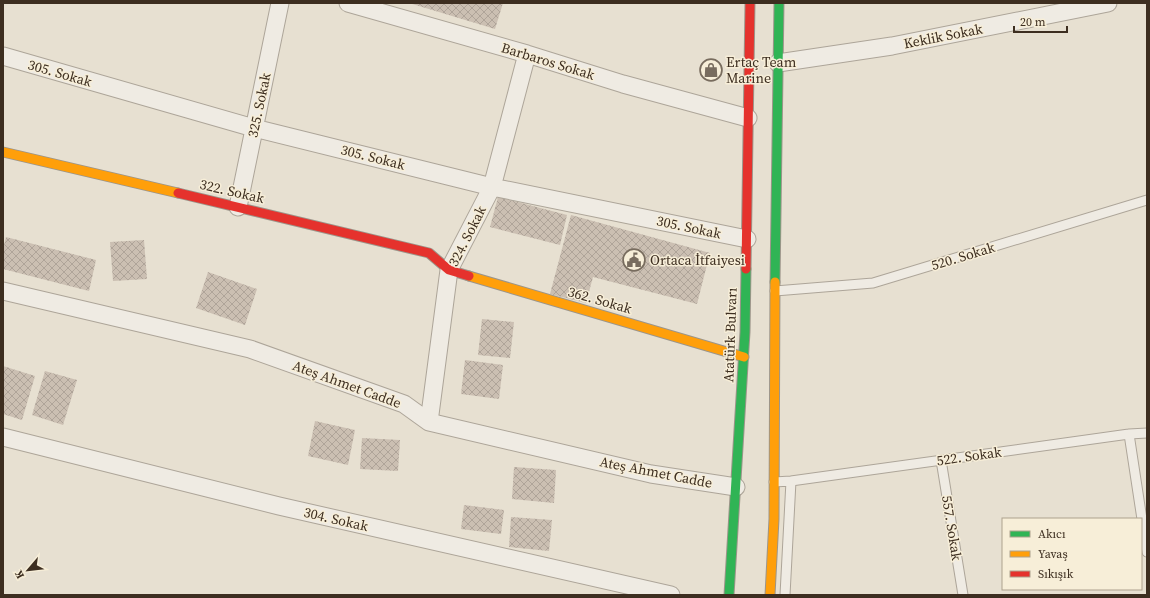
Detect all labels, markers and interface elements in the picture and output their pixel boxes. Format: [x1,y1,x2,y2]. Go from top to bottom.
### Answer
scale bar [1014,8,1067,34]
text: 20 m [1020,14,1046,30]
street label: Keklik Sokak [902,18,985,53]
street label: Barbaros Sokak [499,37,597,85]
place label: Ertaç Team Marine [726,52,797,88]
street label: 305. Sokak [26,54,95,92]
shop icon: Ertaç Team Marine [698,57,724,83]
street label: 325. Sokak [242,70,276,139]
street label: 305. Sokak [339,139,408,175]
street label: 322. Sokak [198,174,267,208]
street label: 324. Sokak [443,202,491,270]
street label: 305. Sokak [655,210,724,244]
street label: 520. Sokak [929,237,998,275]
public building icon: Ortaca İtfaiyesi [621,247,647,273]
place label: Ortaca İtfaiyesi [650,250,745,270]
street label: 362. Sokak [566,281,635,319]
street label: Atatürk Bulvarı [718,287,742,383]
street label: Ateş Ahmet Cadde [290,355,404,413]
street label: 522. Sokak [935,441,1003,470]
street label: Ateş Ahmet Cadde [598,451,714,493]
street label: 557. Sokak [937,494,967,562]
street label: 304. Sokak [302,502,371,536]
legend [1002,518,1142,590]
text: Akıcı [1038,526,1066,542]
text: Yavaş [1038,546,1068,562]
north arrow [8,550,48,590]
text: Sıkışık [1038,566,1074,582]
text: K [11,567,28,581]

